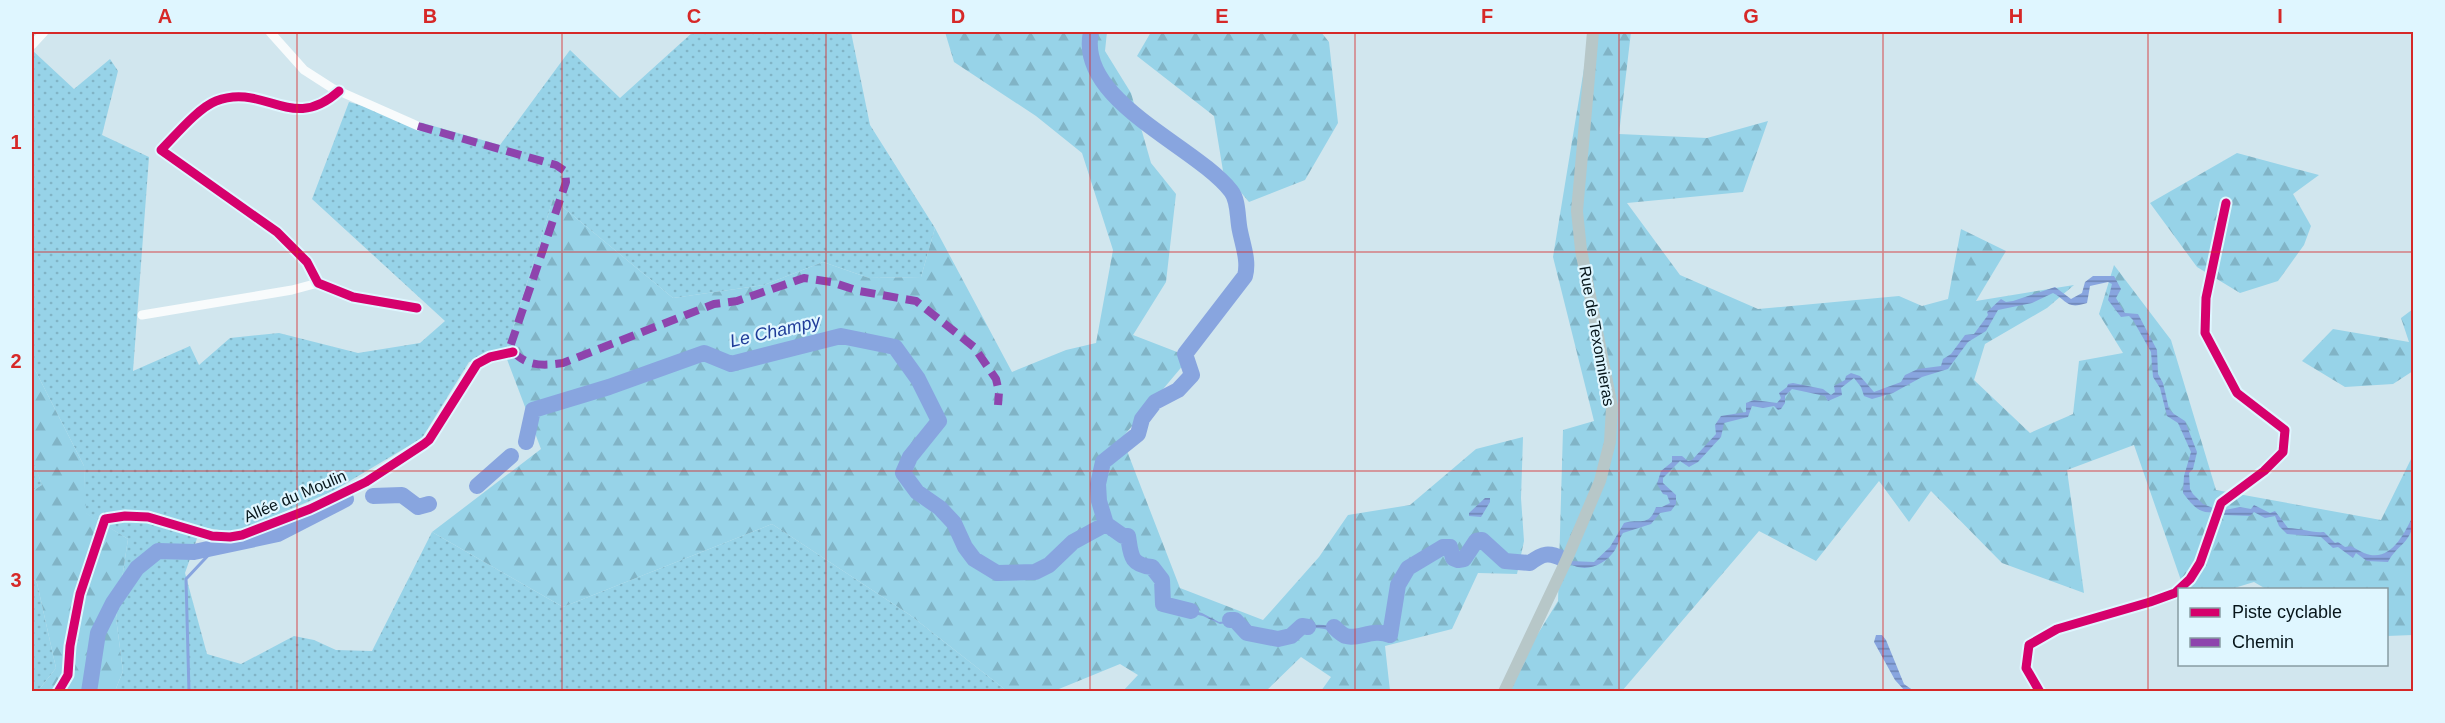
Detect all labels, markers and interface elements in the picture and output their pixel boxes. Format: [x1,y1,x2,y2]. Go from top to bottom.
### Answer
text: A [158,5,172,27]
text: B [423,5,437,27]
text: C [687,5,701,27]
text: D [951,5,965,27]
text: E [1215,5,1229,27]
text: F [1481,5,1493,27]
text: G [1743,5,1759,27]
text: H [2009,5,2023,27]
text: I [2277,5,2283,27]
text: 1 [10,131,22,153]
street label: Rue de Texonnieras [1576,265,1618,407]
water label: Le Champy [728,311,823,351]
text: 2 [10,350,22,372]
street label: Allée du Moulin [241,467,349,525]
text: 3 [10,569,22,591]
legend [2178,588,2388,666]
text: Piste cyclable [2232,602,2342,622]
text: Chemin [2232,632,2294,652]

